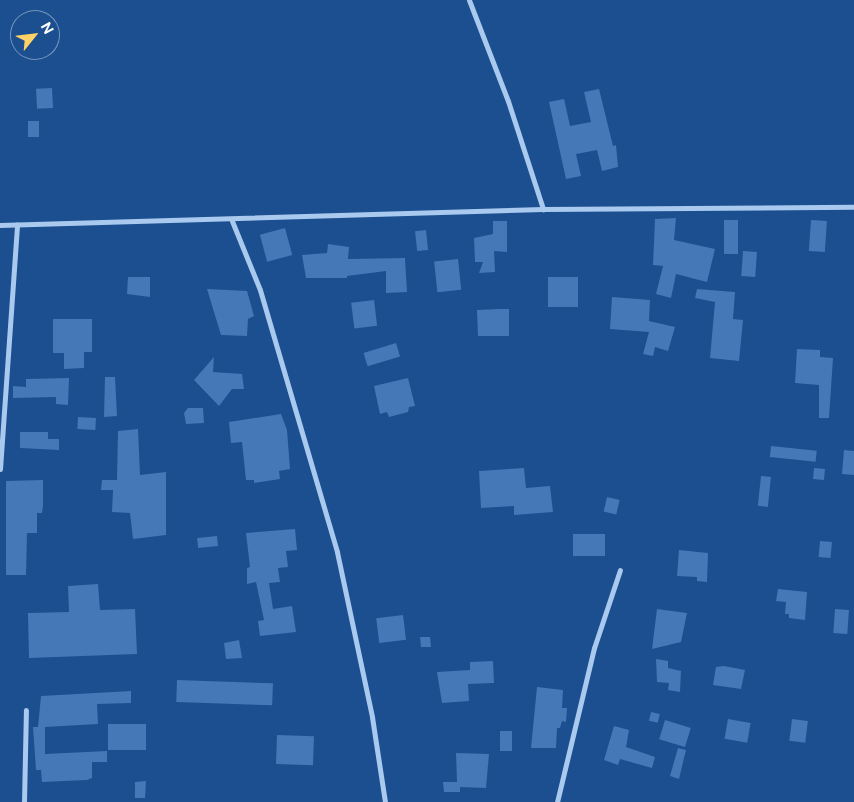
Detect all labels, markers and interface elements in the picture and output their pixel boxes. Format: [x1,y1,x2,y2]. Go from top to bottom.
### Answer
north arrow [10,10,60,60]
text: N [38,20,57,37]

